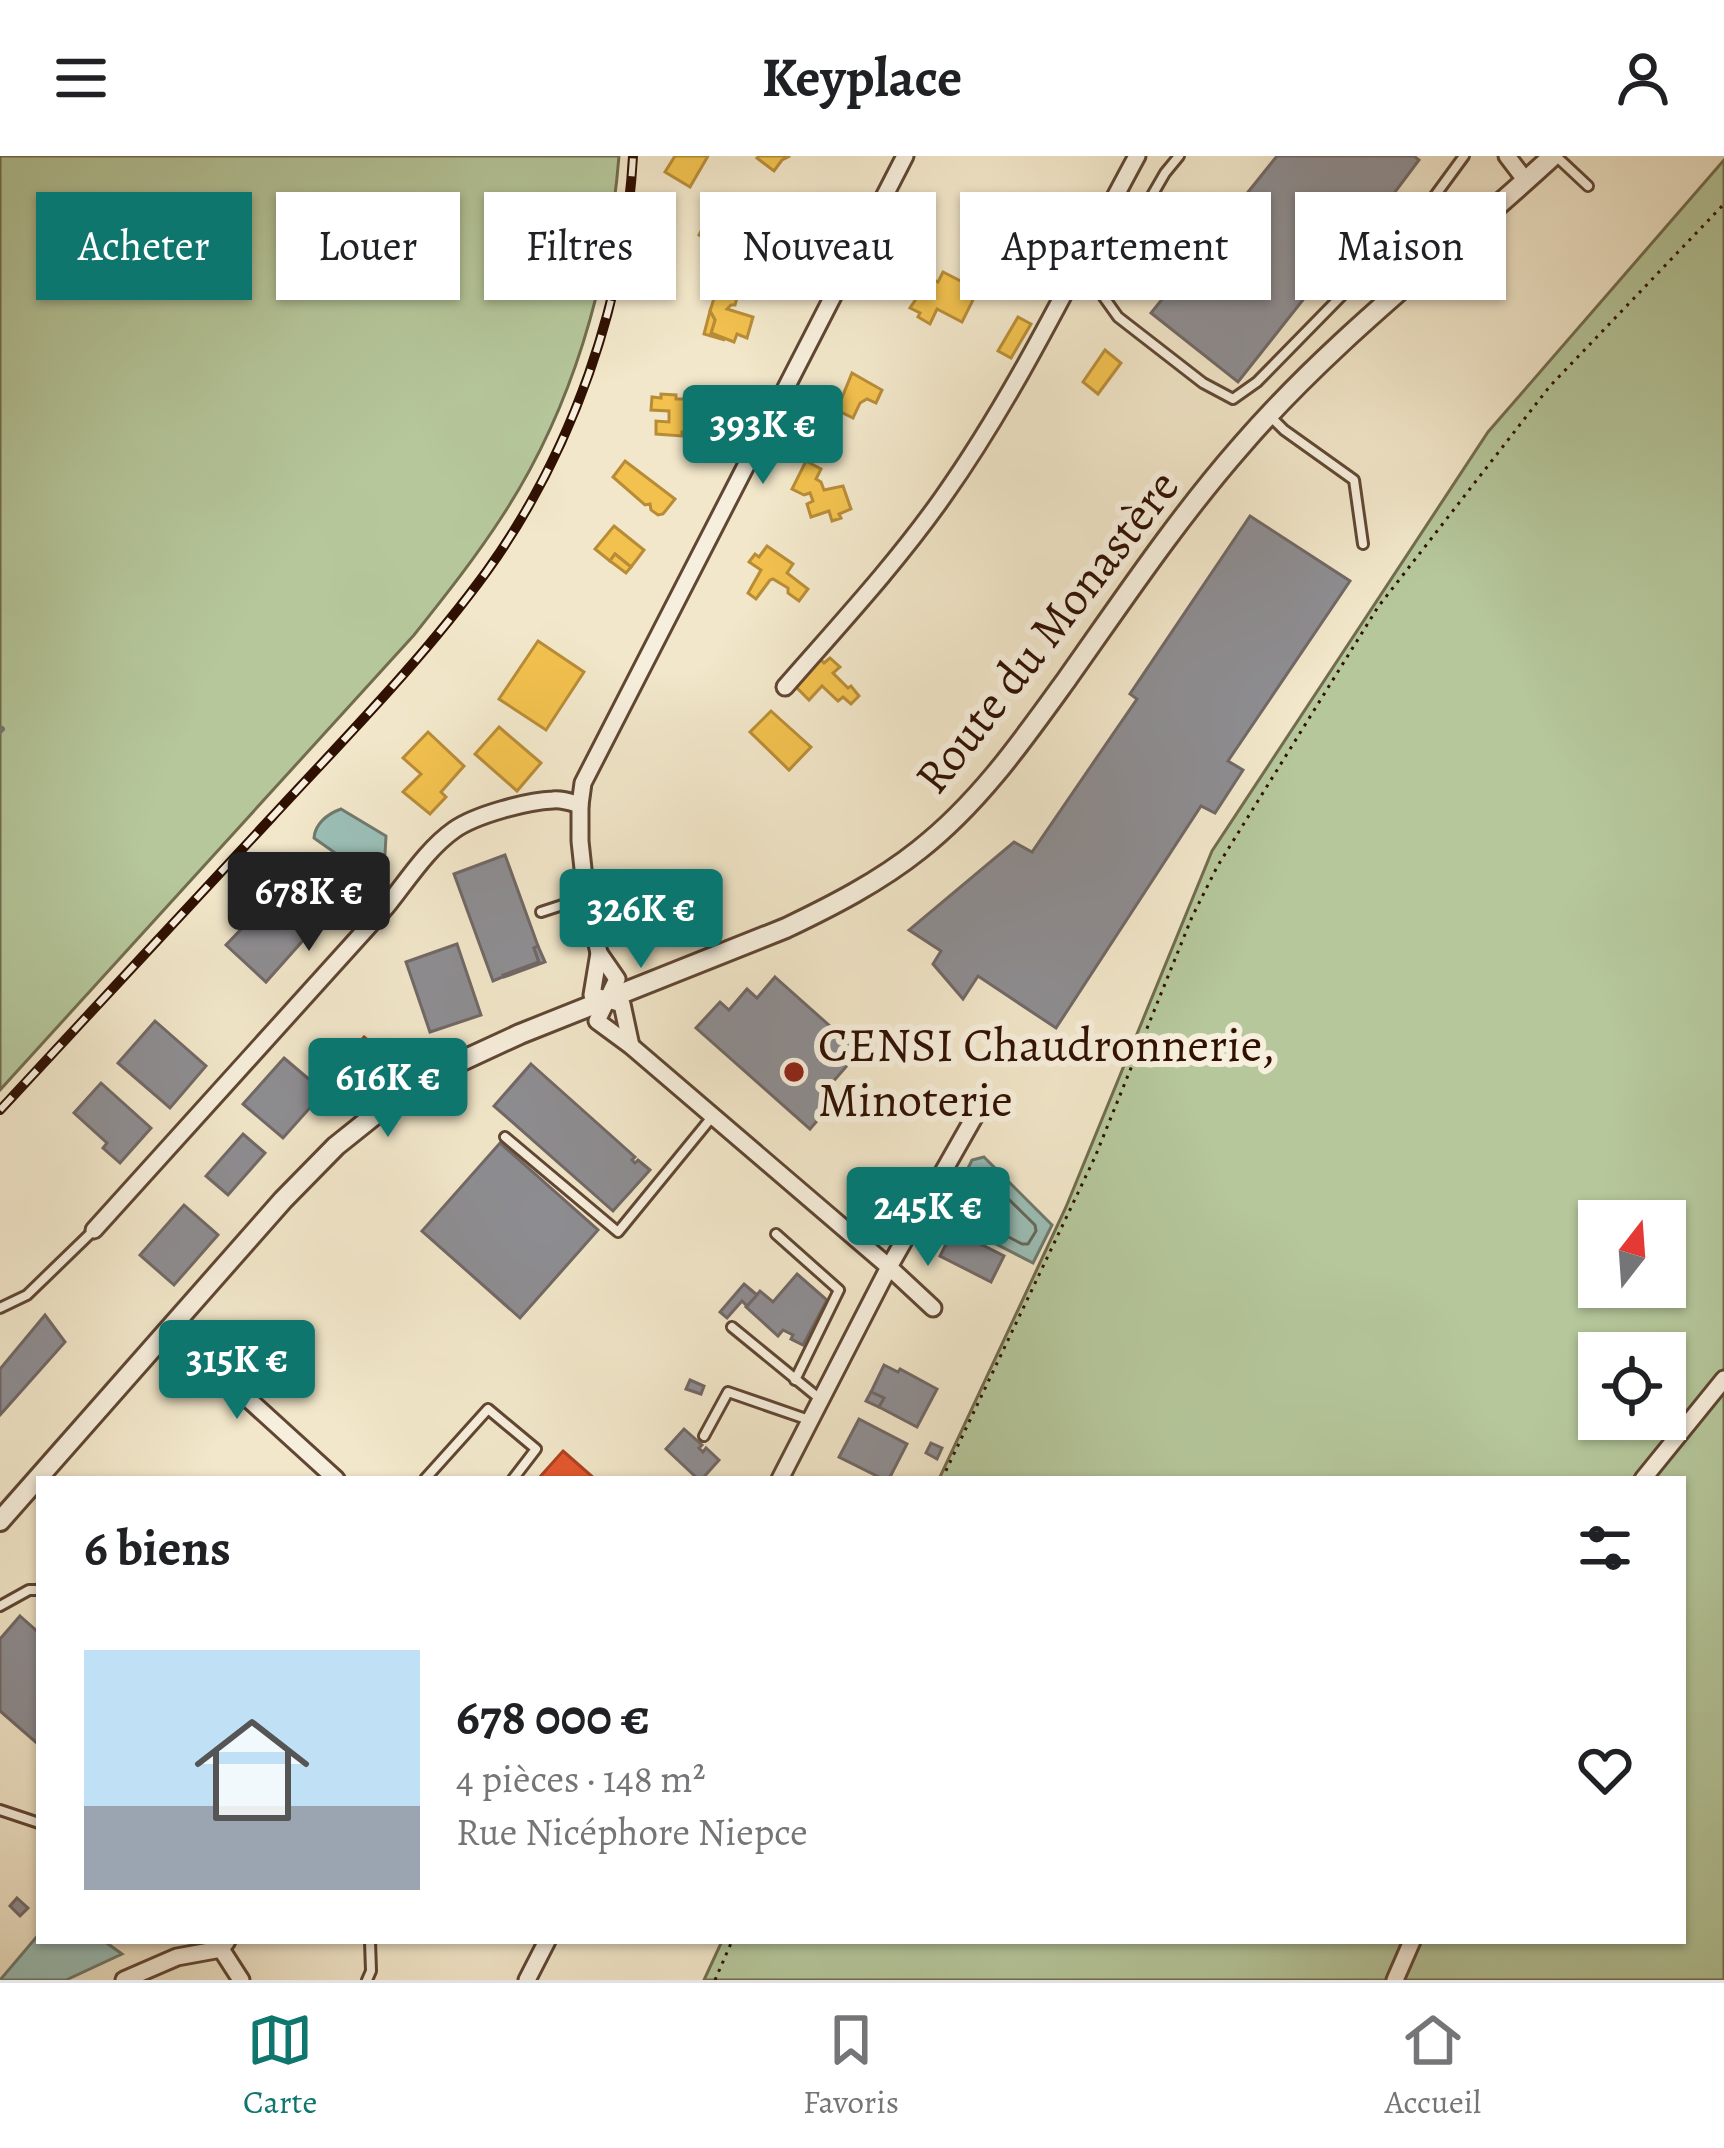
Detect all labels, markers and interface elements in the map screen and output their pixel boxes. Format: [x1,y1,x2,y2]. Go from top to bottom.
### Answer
text: Keyplace [762,41,962,115]
icon: menu [48,45,114,111]
icon: person [1610,45,1676,111]
chip: Acheter [36,192,252,300]
chip: Louer [276,192,460,300]
chip: Filtres [484,192,676,300]
chip: Nouveau [700,192,936,300]
chip: Appartement [960,192,1271,300]
chip: Maison [1295,192,1506,300]
pin: 393K € [665,385,861,487]
text: 393K € [710,397,816,450]
street label: Route du Monastère [899,456,1194,807]
pin: 678K € [211,852,407,954]
text: 678K € [255,864,363,917]
pin: 326K € [543,869,739,971]
text: 326K € [587,881,695,934]
place label: CENSI Chaudronnerie, Minoterie [818,1012,1275,1133]
pin: 616K € [290,1038,486,1140]
text: 616K € [335,1050,441,1103]
marker: CENSI Chaudronnerie, Minoterie [781,1059,807,1085]
pin: 245K € [830,1167,1026,1269]
text: 245K € [874,1179,982,1232]
north arrow [1578,1200,1686,1308]
map controls [1578,1200,1686,1440]
pin: 315K € [139,1320,335,1422]
text: 315K € [186,1332,288,1385]
button: locate [1578,1332,1686,1440]
text: 6 biens [84,1513,231,1583]
icon: filters [1572,1515,1638,1581]
text: 678 000 € [456,1682,650,1752]
icon: home [180,1698,324,1842]
icon: heart [1572,1737,1638,1803]
text: 4 pièces · 148 m² [456,1752,706,1805]
text: Rue Nicéphore Niepce [456,1805,808,1858]
tab: Carte [243,2007,317,2124]
tab: Favoris [803,2007,899,2124]
tab: Accueil [1385,2007,1481,2124]

